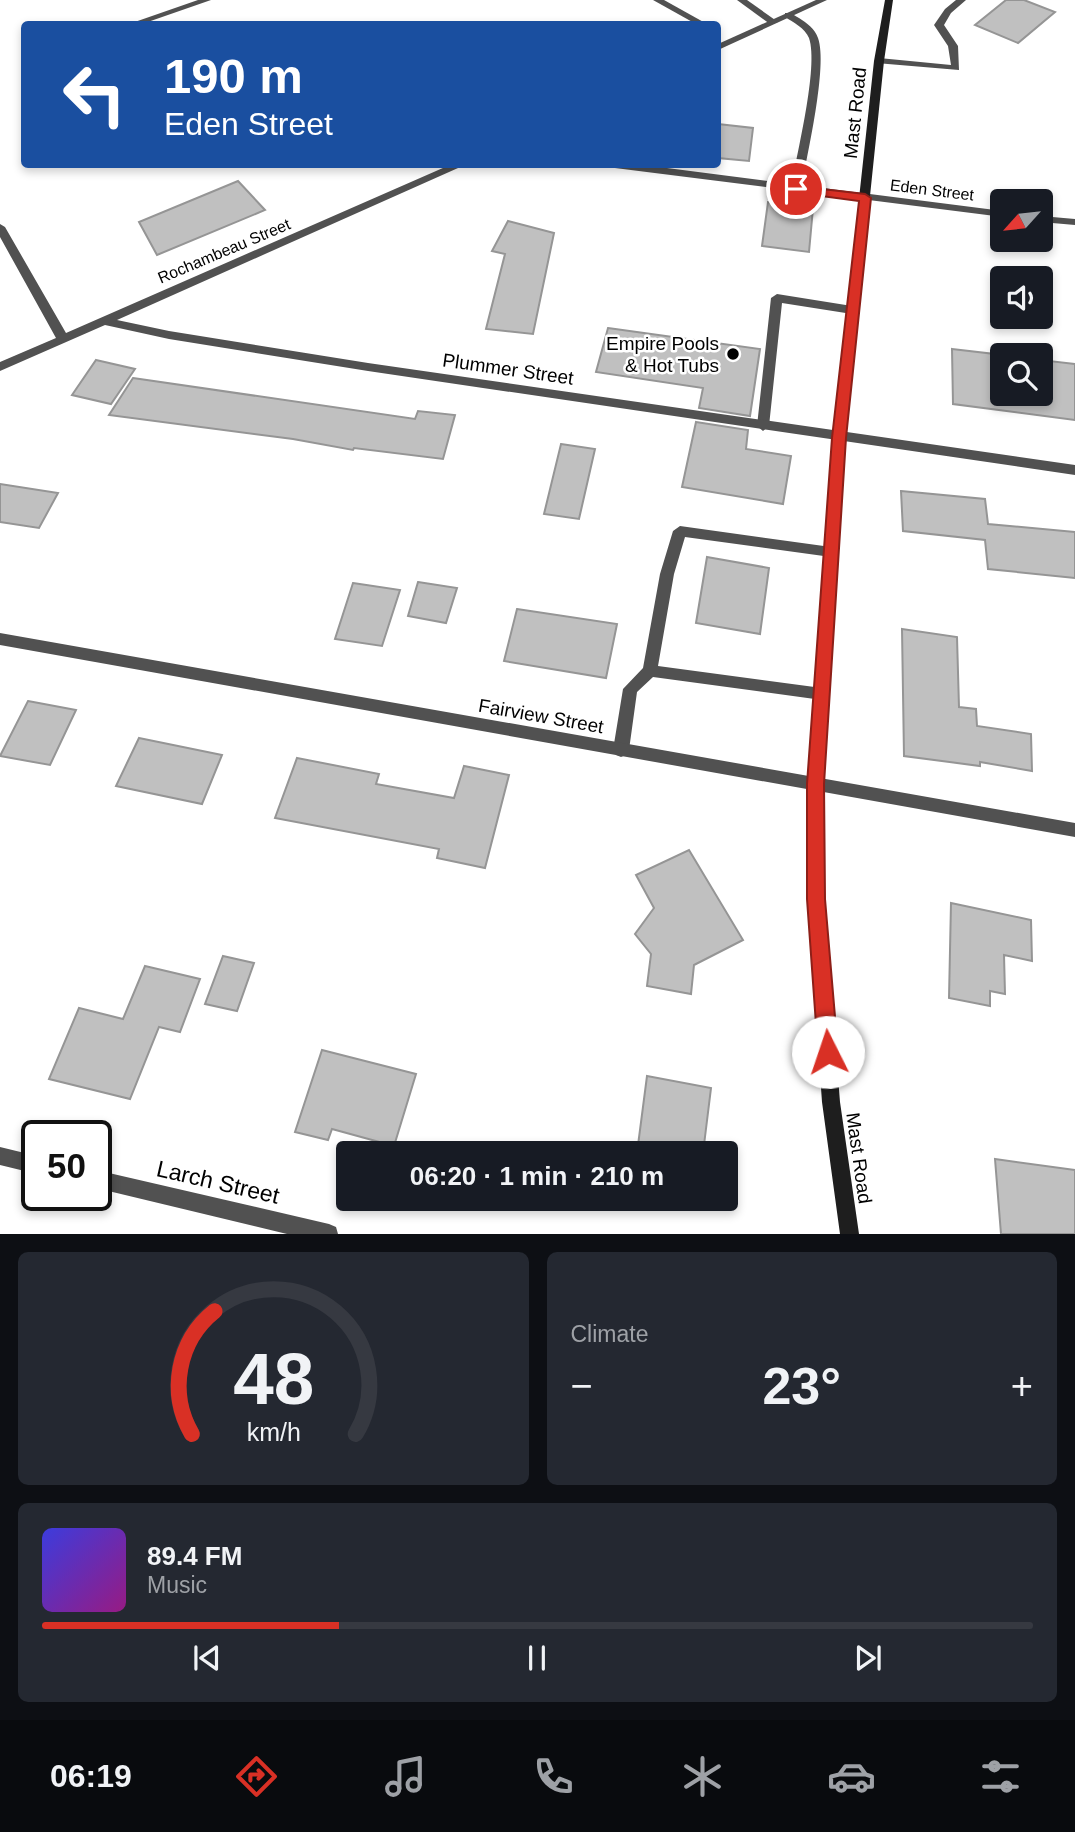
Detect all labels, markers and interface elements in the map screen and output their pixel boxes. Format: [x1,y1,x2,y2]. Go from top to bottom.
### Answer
icon: left [49,49,140,140]
text: 190 m [164,49,303,103]
street label: Mast Road [840,66,870,160]
text: Eden Street [164,106,333,142]
pin [766,159,826,219]
icon: arrive [777,170,815,208]
street label: Eden Street [889,176,976,204]
north arrow [990,189,1054,252]
map controls [990,189,1053,406]
street label: Rochambeau Street [155,215,293,287]
button: sound [990,266,1053,329]
place label: Empire Pools & Hot Tubs [606,333,719,376]
button: search [990,343,1053,406]
marker: Empire Pools & Hot Tubs [725,346,741,362]
street label: Plummer Street [441,349,576,389]
street label: Fairview Street [477,695,606,737]
position arrow [791,1015,865,1089]
street label: Mast Road [842,1111,876,1205]
speed limit sign: 50 [21,1120,112,1211]
street label: Larch Street [154,1155,283,1209]
text: 06:20 · 1 min · 210 m [410,1161,664,1191]
text: Climate [571,1321,648,1347]
text: 48 [233,1339,314,1420]
text: 23° [762,1357,841,1415]
text: − [571,1365,593,1407]
text: + [1011,1365,1033,1407]
text: km/h [246,1418,300,1446]
text: 89.4 FM [147,1541,242,1571]
text: Music [147,1572,207,1598]
icon: previous [188,1639,226,1677]
icon: pause [518,1639,556,1677]
icon: next [849,1639,887,1677]
icon: directions [232,1752,281,1801]
icon: music [381,1752,430,1801]
icon: phone [529,1752,578,1801]
icon: climate [678,1752,727,1801]
icon: car [827,1752,876,1801]
icon: filters [976,1752,1025,1801]
text: 06:19 [50,1758,132,1794]

